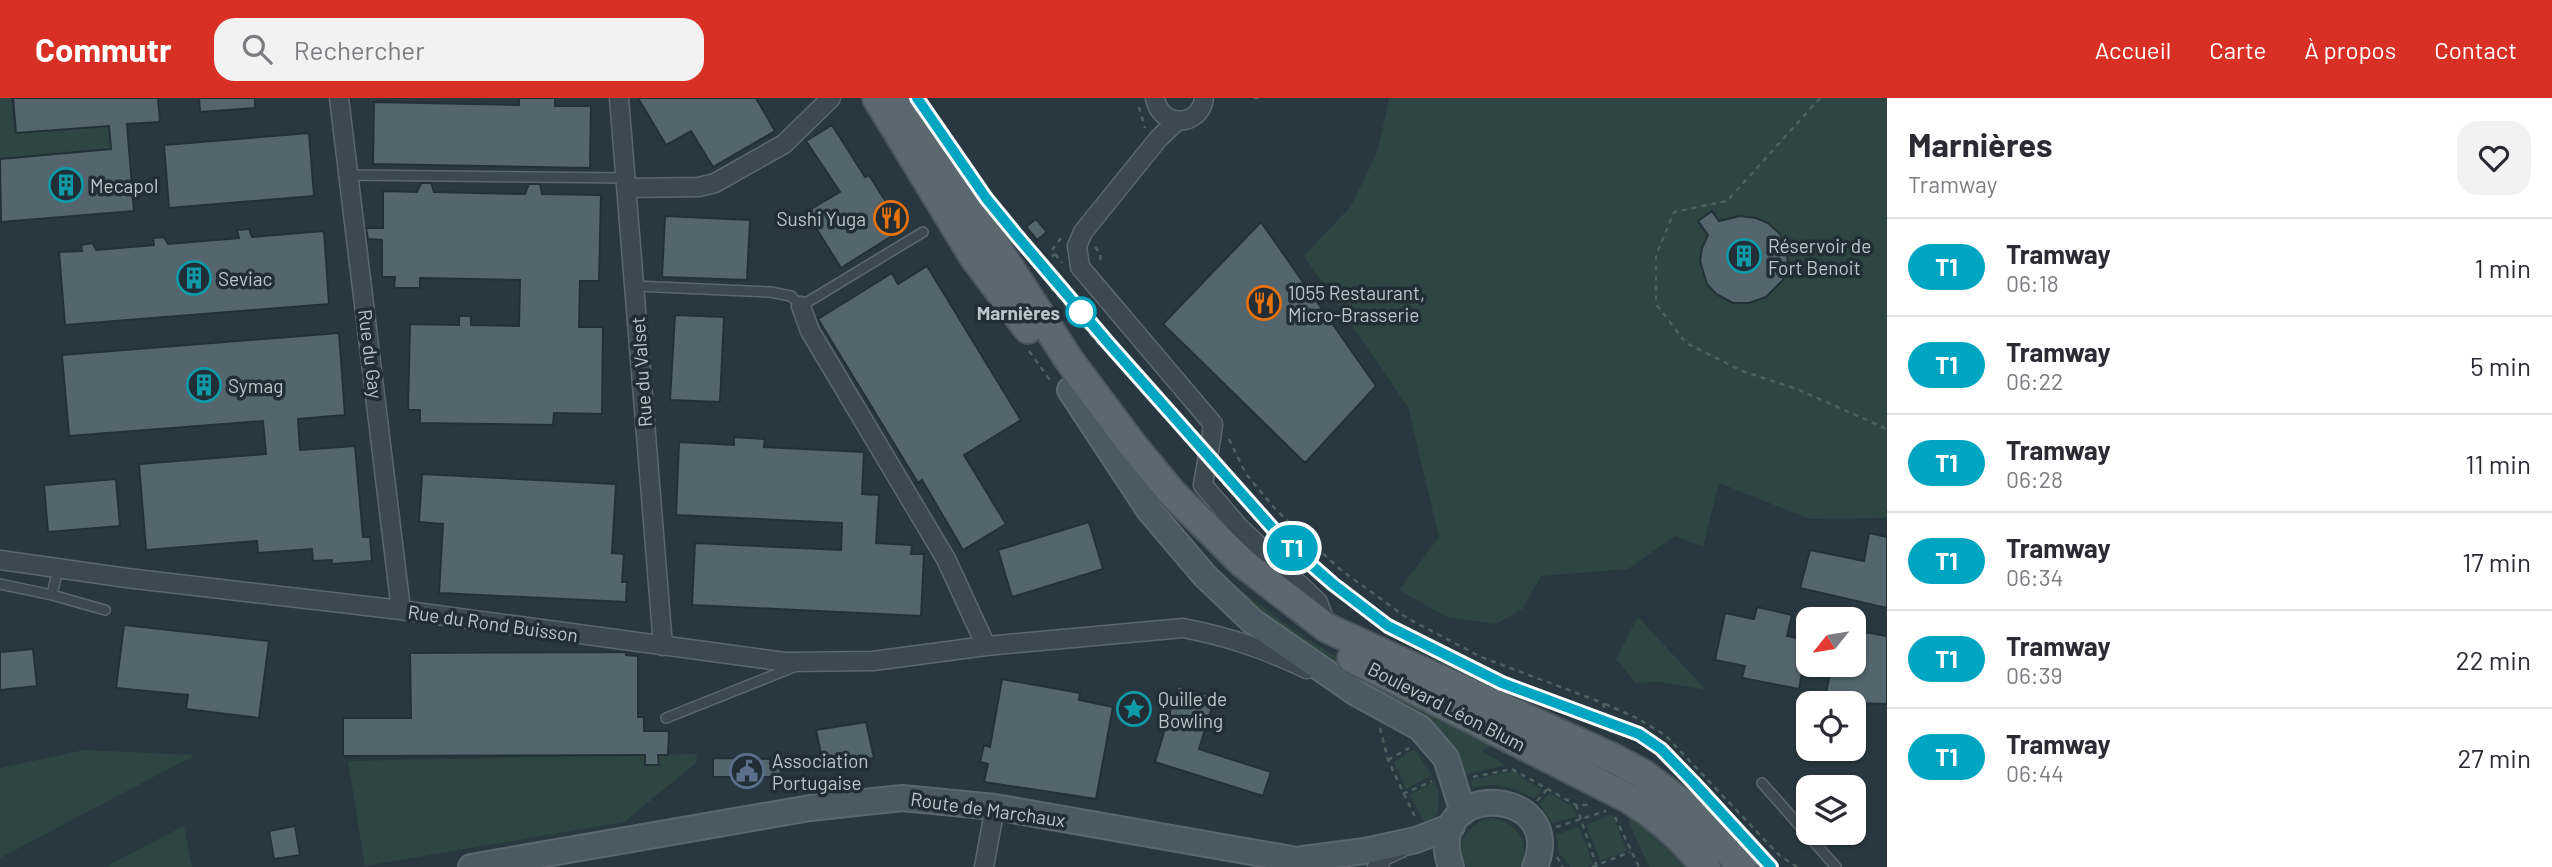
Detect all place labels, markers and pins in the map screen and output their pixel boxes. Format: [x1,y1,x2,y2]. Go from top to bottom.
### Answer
building icon: Mecapol [47,166,85,204]
place label: Mecapol [90,174,158,197]
restaurant icon: Sushi Yuga [872,199,910,237]
place label: Sushi Yuga [776,207,866,230]
place label: Réservoir de Fort Benoit [1768,234,1871,279]
building icon: Réservoir de Fort Benoit [1725,237,1763,275]
building icon: Seviac [175,259,213,297]
place label: Seviac [218,267,272,290]
place label: 1055 Restaurant, Micro-Brasserie [1288,281,1425,326]
restaurant icon: 1055 Restaurant, Micro-Brasserie [1245,284,1283,322]
marker: Marnières [1066,297,1096,327]
place label: Marnières [977,301,1060,324]
building icon: Symag [185,366,223,404]
place label: Symag [228,374,283,397]
place label: Quille de Bowling [1158,687,1227,732]
place icon: Quille de Bowling [1115,690,1153,728]
place label: Association Portugaise [772,749,869,794]
public building icon: Association Portugaise [728,752,766,790]

